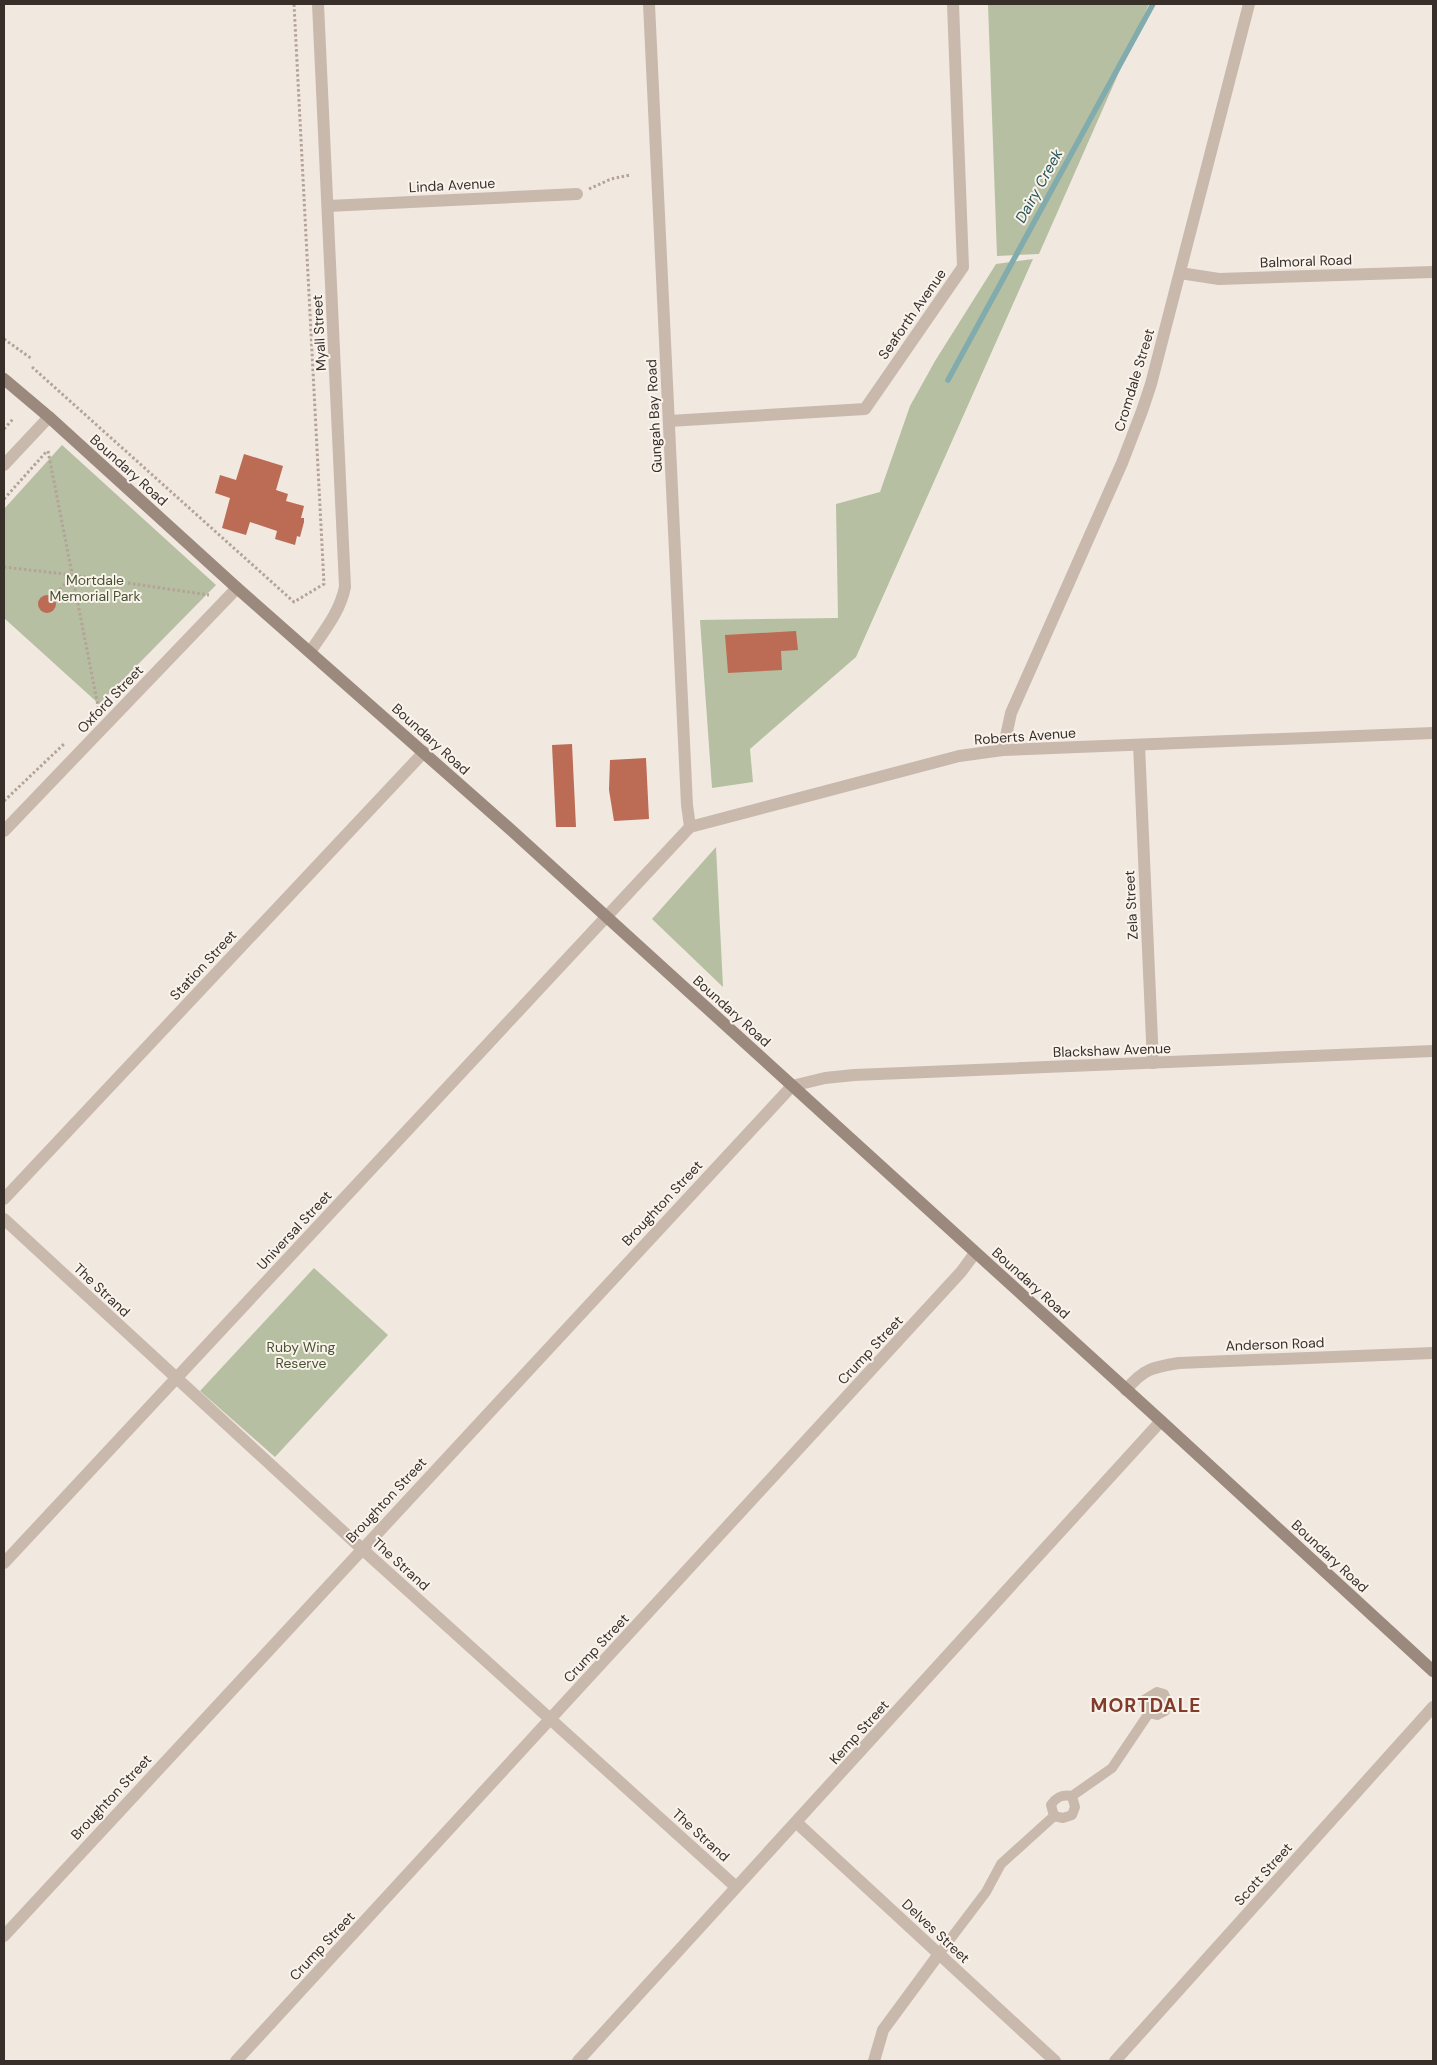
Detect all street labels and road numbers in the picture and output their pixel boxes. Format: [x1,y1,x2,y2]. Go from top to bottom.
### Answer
street label: Linda Avenue [408,174,496,196]
street label: Balmoral Road [1260,250,1352,272]
street label: Seaforth Avenue [874,265,950,363]
street label: Myall Street [308,294,330,372]
street label: Cromdale Street [1110,326,1158,434]
street label: Gungah Bay Road [642,359,666,473]
street label: Boundary Road [86,430,172,510]
street label: Oxford Street [73,661,147,737]
street label: Boundary Road [388,699,474,779]
street label: Roberts Avenue [974,723,1077,749]
street label: Zela Street [1120,870,1142,940]
street label: Station Street [166,926,240,1004]
street label: Boundary Road [689,971,775,1051]
street label: Blackshaw Avenue [1053,1039,1172,1061]
street label: Broughton Street [618,1156,706,1250]
street label: Universal Street [253,1187,335,1273]
street label: Boundary Road [988,1243,1074,1323]
street label: The Strand [70,1259,134,1321]
street label: Crump Street [833,1312,907,1388]
street label: Anderson Road [1225,1333,1325,1355]
street label: Broughton Street [342,1453,430,1547]
street label: Boundary Road [1288,1516,1372,1596]
street label: The Strand [369,1534,433,1594]
street label: Crump Street [559,1610,633,1686]
street label: Kemp Street [825,1696,893,1768]
street label: Broughton Street [67,1750,155,1844]
street label: The Strand [669,1805,733,1865]
street label: Scott Street [1230,1839,1296,1909]
street label: Delves Street [898,1895,974,1967]
street label: Crump Street [285,1908,359,1984]

